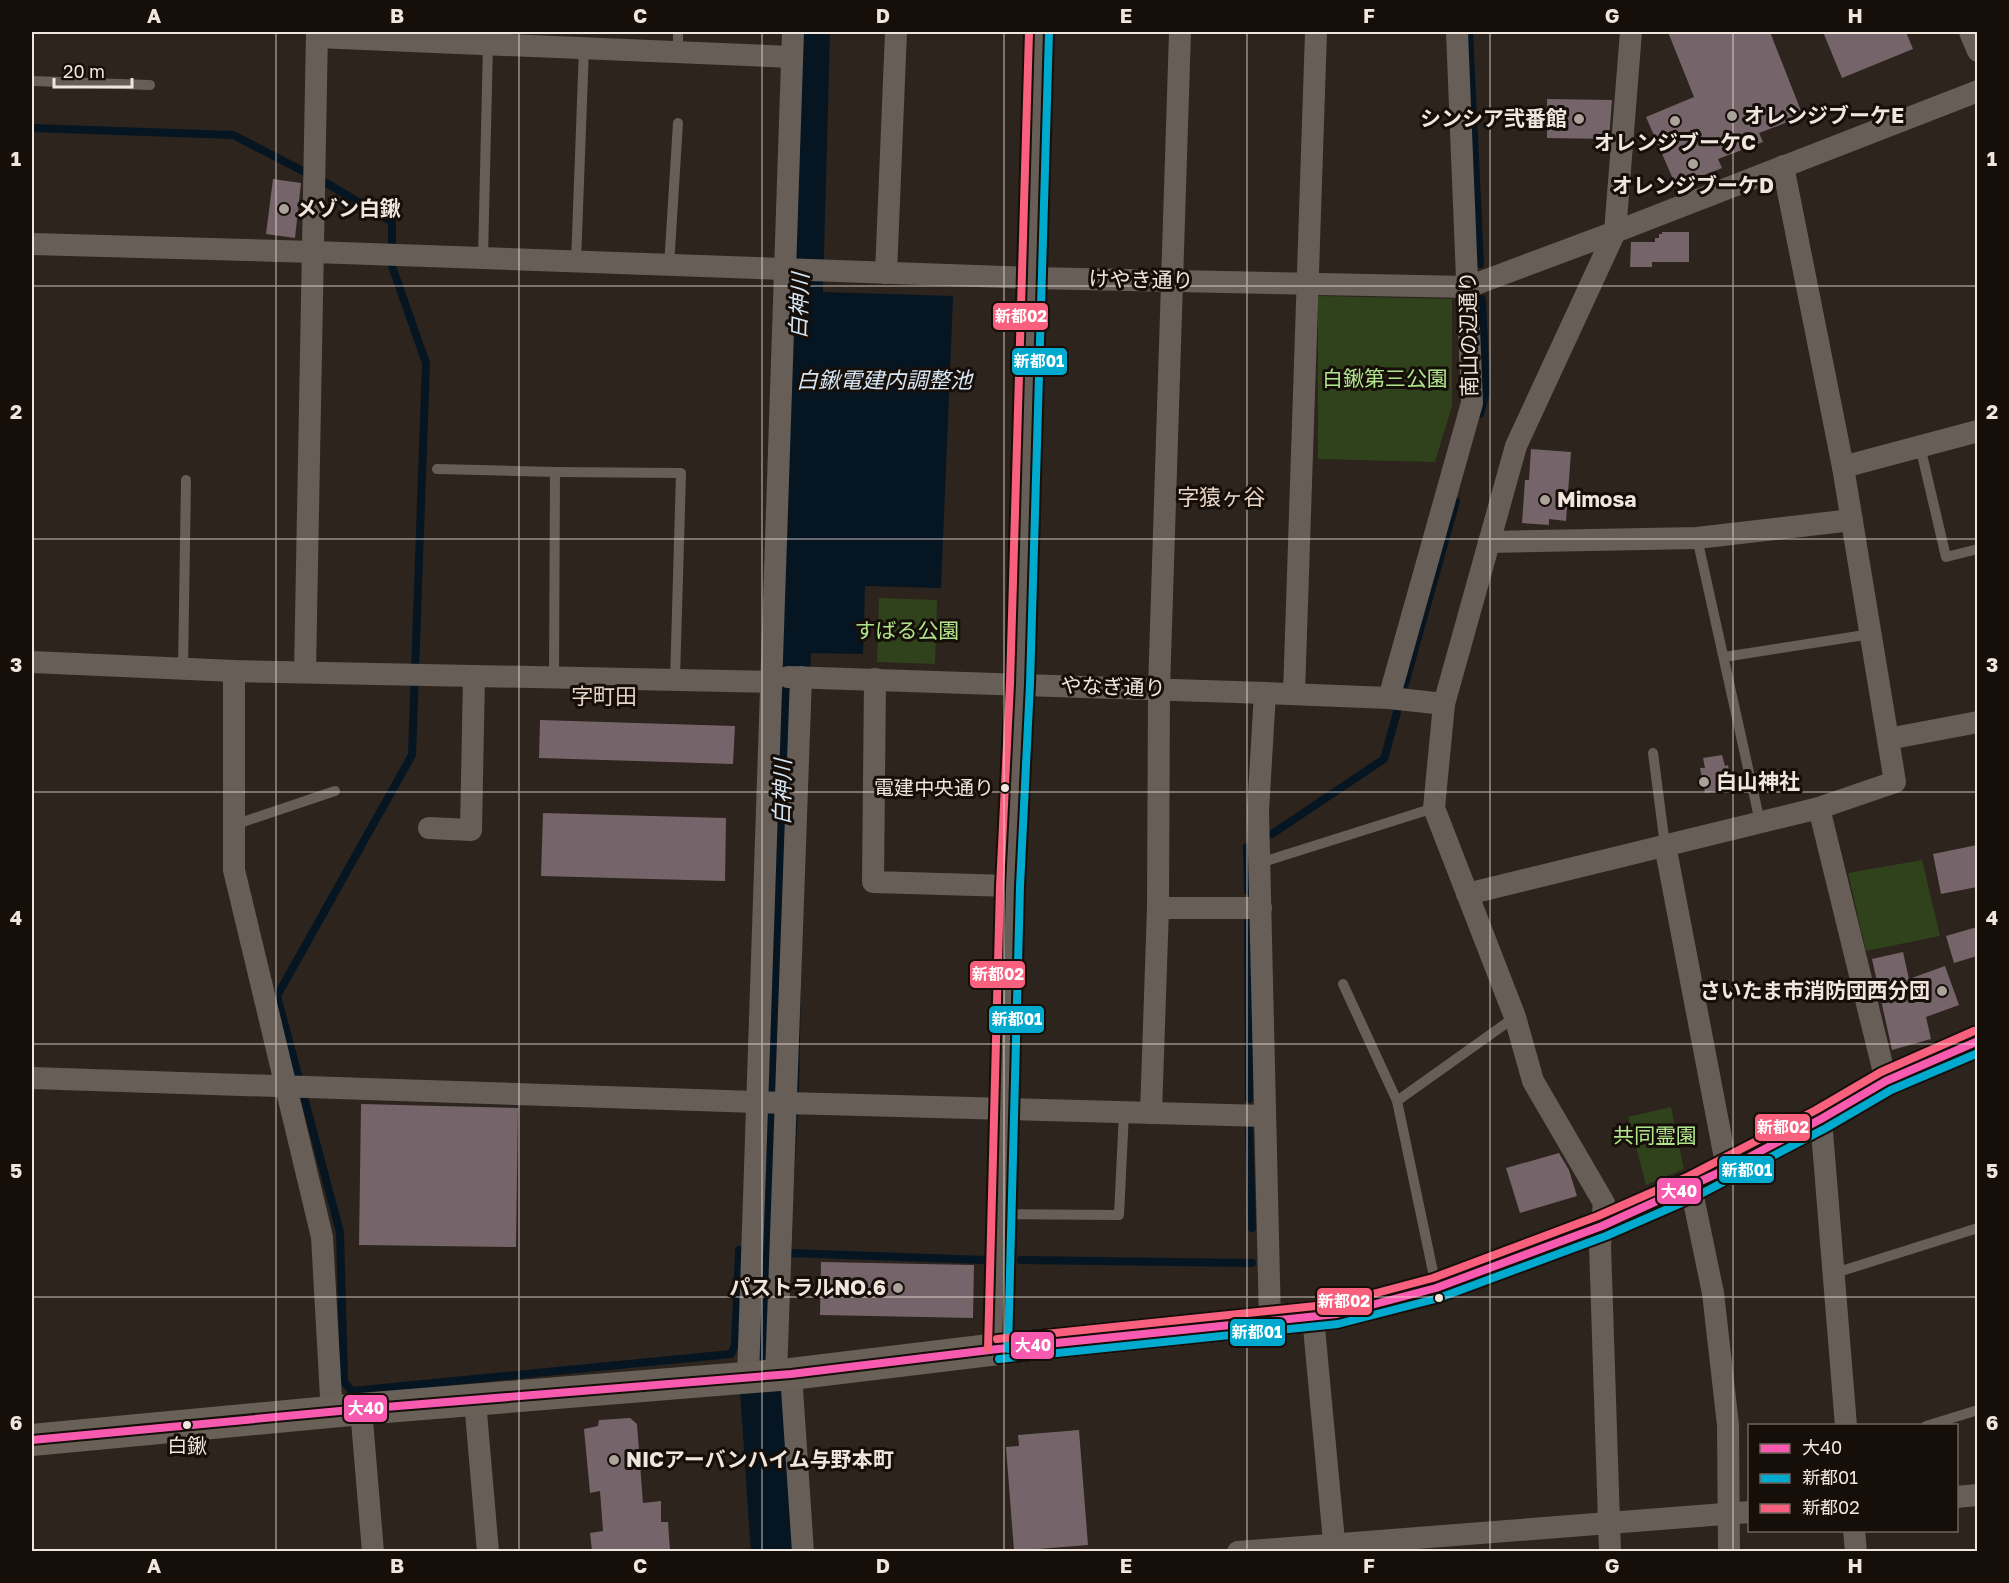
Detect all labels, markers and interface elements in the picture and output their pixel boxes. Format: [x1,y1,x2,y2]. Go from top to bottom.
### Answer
text: A [147,3,161,27]
text: B [390,3,404,27]
text: C [633,3,647,27]
text: D [876,3,890,27]
text: E [1120,3,1132,27]
text: F [1363,3,1375,27]
text: G [1605,3,1619,27]
text: H [1847,3,1863,27]
scale bar [54,51,132,89]
text: 20 m [63,60,105,82]
place label: オレンジブーケE [1744,102,1904,128]
place label: シンシア弐番館 [1420,105,1567,131]
marker: オレンジブーケE [1725,109,1739,123]
marker: シンシア弐番館 [1572,112,1586,126]
marker: オレンジブーケC [1668,114,1682,128]
place label: オレンジブーケC [1594,129,1756,155]
text: 1 [11,146,21,170]
text: 1 [1987,146,1997,170]
marker: オレンジブーケD [1686,157,1700,171]
place label: オレンジブーケD [1612,172,1774,198]
place label: メゾン白鍬 [296,195,401,221]
marker: メゾン白鍬 [277,202,291,216]
street label: けやき通り [1088,265,1194,293]
water label: 白神川 [784,271,813,339]
street label: 南山の辺通り [1454,271,1482,397]
line badge: 新都02 [992,302,1049,331]
text: 新都02 [995,306,1047,326]
line badge: 新都01 [1011,347,1068,376]
text: 新都01 [1014,351,1064,371]
park label: 白鍬第三公園 [1322,365,1448,391]
water label: 白鍬電建内調整池 [796,366,974,393]
text: 2 [10,399,22,423]
text: 2 [1986,399,1998,423]
district label: 字猿ヶ谷 [1177,483,1265,510]
place label: Mimosa [1557,486,1636,512]
marker: Mimosa [1538,493,1552,507]
park label: すばる公園 [855,617,960,643]
text: 3 [10,652,22,676]
text: 3 [1986,652,1998,676]
street label: やなぎ通り [1060,671,1166,701]
district label: 字町田 [571,682,637,709]
water label: 白神川 [767,757,796,825]
place label: 白山神社 [1716,768,1800,794]
place label: 電建中央通り [874,775,994,799]
marker: 白山神社 [1697,775,1711,789]
marker: 電建中央通り [999,782,1011,794]
text: 4 [10,905,22,929]
text: 4 [1986,905,1998,929]
line badge: 新都02 [969,960,1026,989]
text: 新都02 [972,964,1024,984]
place label: さいたま市消防団西分団 [1700,977,1930,1003]
marker: さいたま市消防団西分団 [1935,984,1949,998]
line badge: 新都01 [988,1005,1045,1034]
text: 新都01 [992,1009,1042,1029]
line badge: 新都02 [1754,1113,1811,1142]
text: 新都02 [1757,1117,1809,1137]
park label: 共同霊園 [1613,1122,1697,1148]
line badge: 新都01 [1718,1155,1775,1184]
text: 5 [10,1158,22,1182]
text: 5 [1986,1158,1998,1182]
text: 新都01 [1722,1160,1772,1180]
line badge: 大40 [1656,1177,1702,1205]
text: 大40 [1661,1181,1697,1201]
place label: パストラルNO.6 [729,1274,886,1300]
marker: パストラルNO.6 [891,1281,905,1295]
line badge: 新都02 [1316,1287,1373,1316]
text: 新都02 [1318,1291,1370,1311]
unlabelled marker [1433,1292,1445,1304]
line badge: 新都01 [1229,1318,1286,1347]
text: 新都01 [1232,1322,1282,1342]
line badge: 大40 [1010,1331,1055,1360]
text: 大40 [1015,1335,1051,1355]
line badge: 大40 [343,1394,388,1423]
text: 大40 [348,1398,384,1418]
text: 6 [10,1410,22,1434]
text: 6 [1986,1410,1998,1434]
marker: 白鍬 [181,1419,193,1431]
legend [1748,1424,1958,1532]
place label: 白鍬 [167,1433,207,1457]
text: 大40 [1802,1436,1842,1458]
place label: NICアーバンハイム与野本町 [626,1446,894,1472]
marker: NICアーバンハイム与野本町 [607,1453,621,1467]
text: 新都01 [1802,1466,1858,1488]
text: 新都02 [1802,1496,1860,1518]
text: A [147,1553,161,1577]
text: B [390,1553,404,1577]
text: C [633,1553,647,1577]
text: D [876,1553,890,1577]
text: E [1120,1553,1132,1577]
text: F [1363,1553,1375,1577]
text: G [1605,1553,1619,1577]
text: H [1847,1553,1863,1577]

